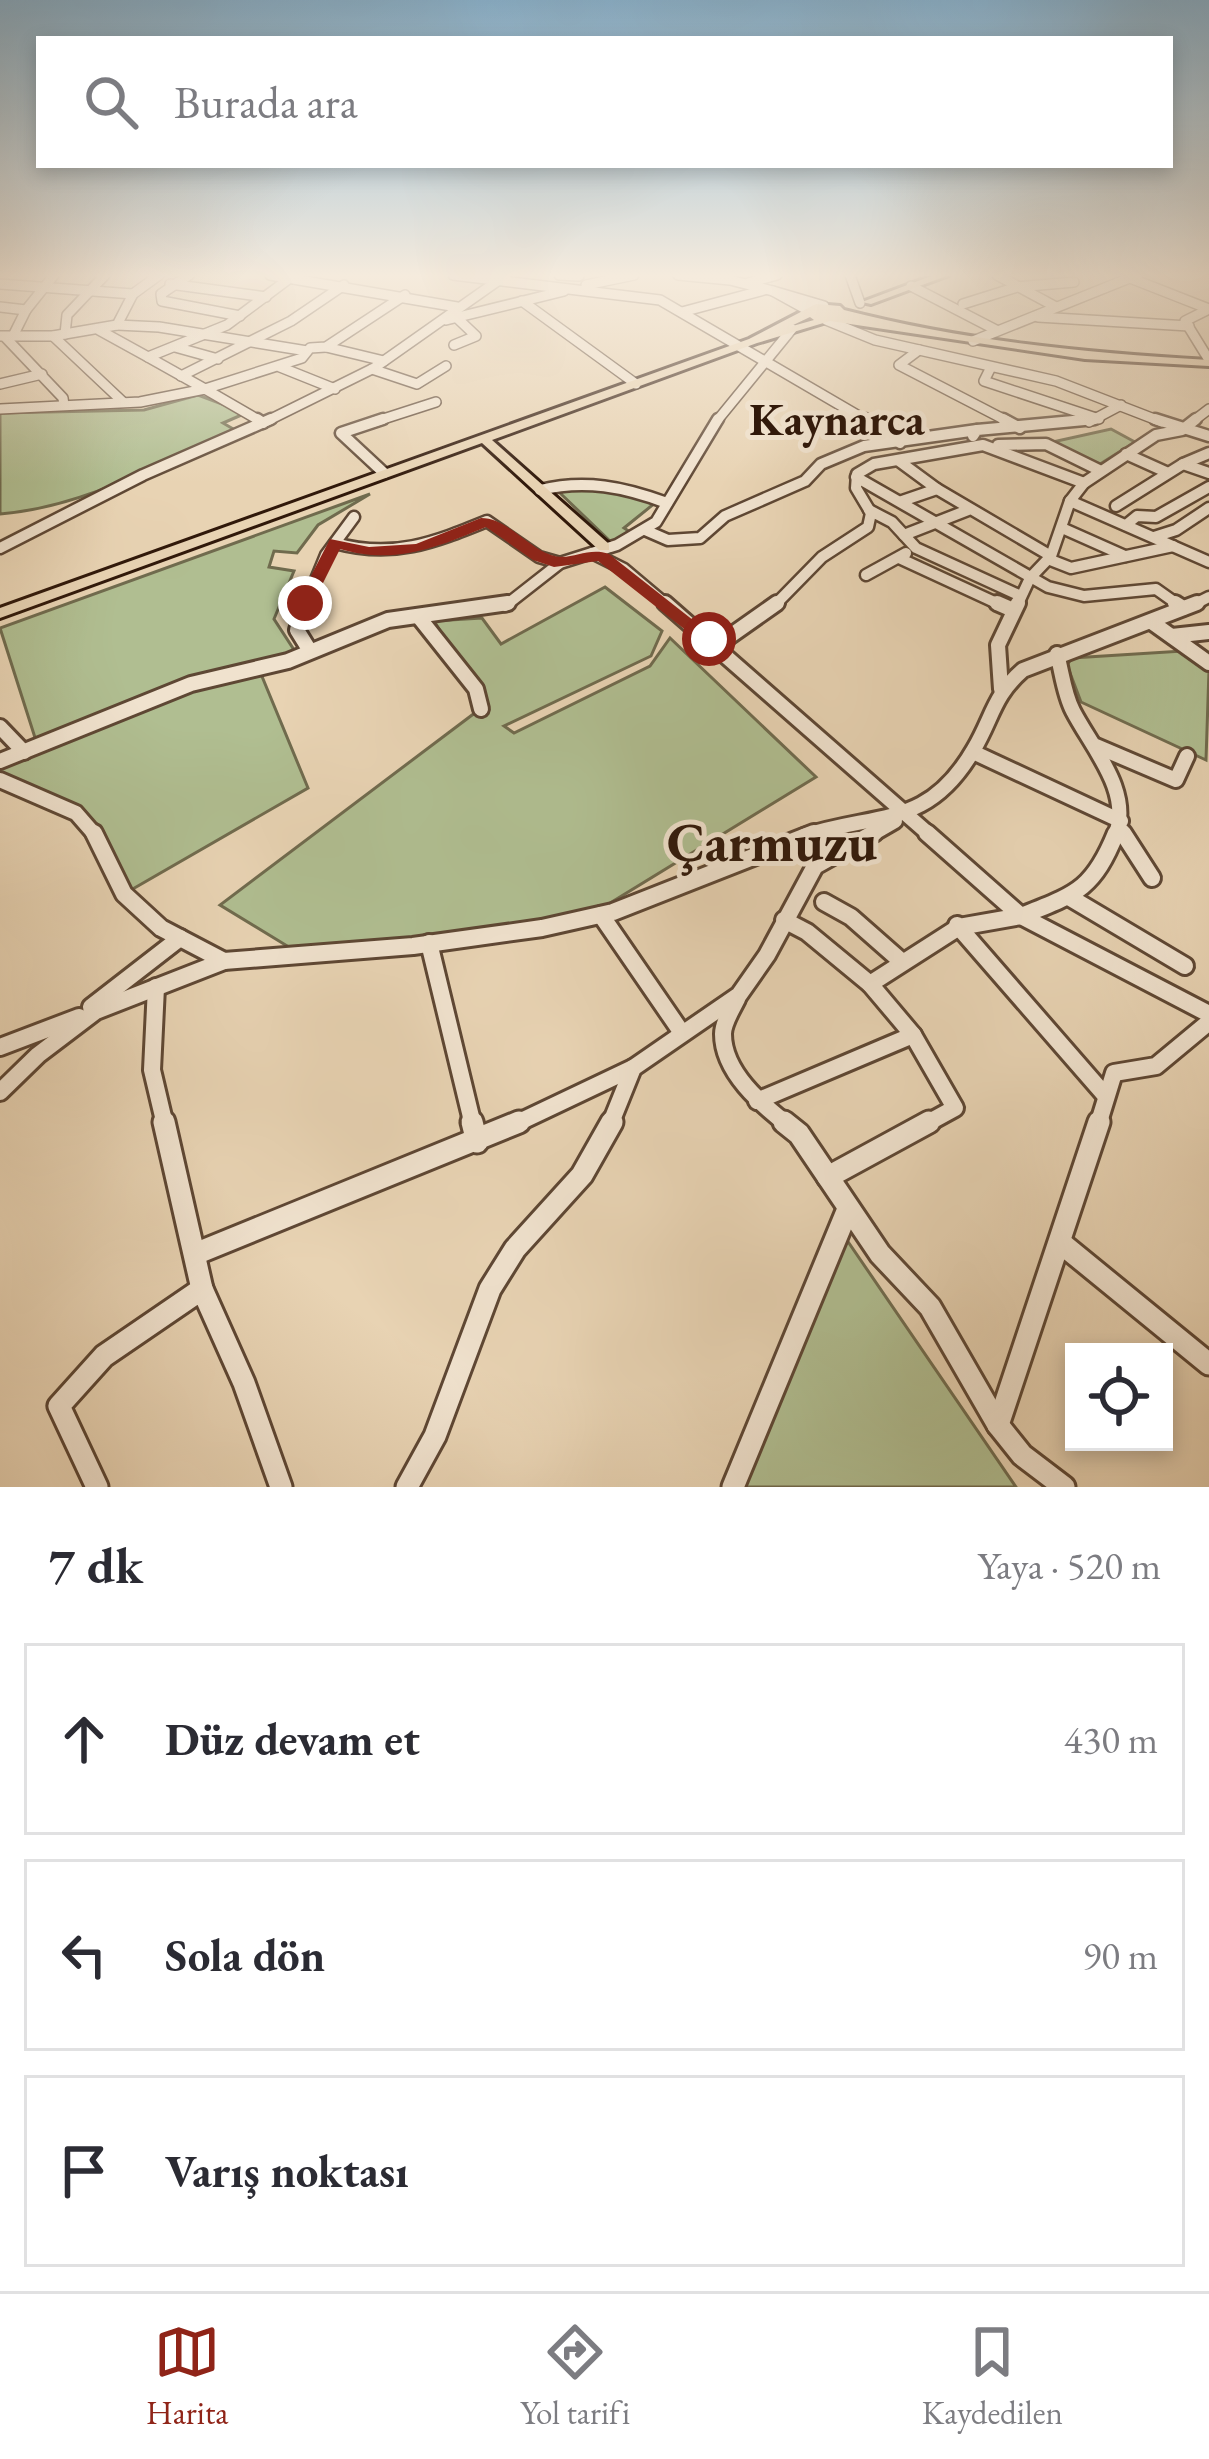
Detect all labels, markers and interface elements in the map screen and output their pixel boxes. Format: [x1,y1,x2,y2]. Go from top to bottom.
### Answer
search box [36,36,1173,168]
icon: search [78,69,144,135]
text: Burada ara [174,73,358,131]
district label: Kaynarca [749,390,925,448]
route end [278,576,332,630]
route start [682,612,736,666]
district label: Çarmuzu [667,807,877,877]
map controls [1065,1343,1173,1451]
button: locate [1065,1343,1173,1451]
text: 7 dk [48,1532,143,1598]
text: Yaya · 520 m [977,1540,1161,1591]
icon: ahead [51,1706,117,1772]
text: Düz devam et [165,1710,420,1768]
text: 430 m [1064,1714,1158,1765]
icon: left [51,1922,117,1988]
text: Sola dön [165,1926,325,1984]
text: 90 m [1082,1930,1158,1981]
icon: arrive [51,2138,117,2204]
text: Varış noktası [165,2142,408,2200]
tab: Harita [146,2319,228,2434]
tab: Yol tarifi [520,2319,630,2434]
tab: Kaydedilen [922,2319,1063,2434]

